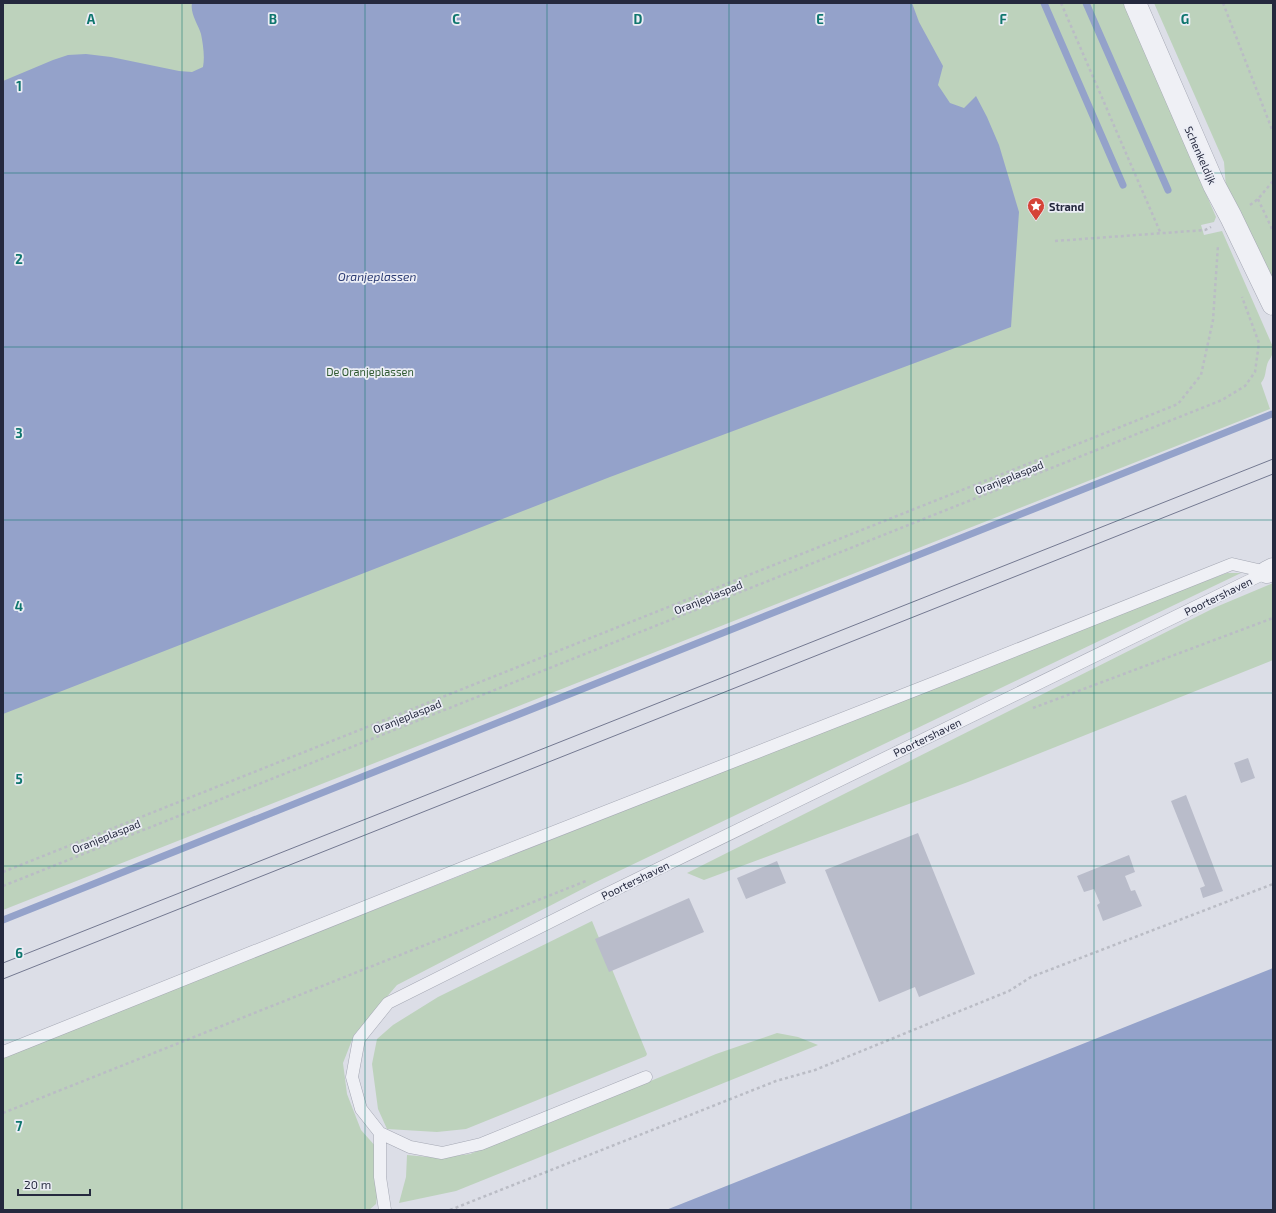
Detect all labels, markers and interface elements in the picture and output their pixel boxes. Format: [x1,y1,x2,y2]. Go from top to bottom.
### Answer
text: A [87,11,96,27]
text: B [269,11,277,27]
text: C [452,11,460,27]
text: D [634,11,643,27]
text: E [816,11,824,27]
text: F [999,11,1007,27]
text: G [1181,11,1189,27]
text: 1 [16,78,22,94]
street label: Schenkeldijk [1181,124,1220,187]
place icon: Strand [1026,196,1046,221]
place label: Strand [1049,200,1084,213]
text: 2 [15,251,23,267]
water label: Oranjeplassen [338,269,416,284]
park label: De Oranjeplassen [326,365,414,379]
text: 3 [15,425,23,441]
street label: Oranjeplaspad [973,457,1046,498]
street label: Poortershaven [1182,574,1254,618]
street label: Oranjeplaspad [672,577,745,618]
text: 4 [15,598,23,614]
street label: Oranjeplaspad [371,696,444,737]
street label: Poortershaven [891,715,963,759]
text: 5 [15,771,23,787]
street label: Oranjeplaspad [70,816,143,857]
street label: Poortershaven [599,858,671,902]
text: 6 [15,945,23,961]
text: 7 [16,1118,23,1134]
scale bar [18,1171,90,1197]
text: 20 m [24,1177,51,1191]

